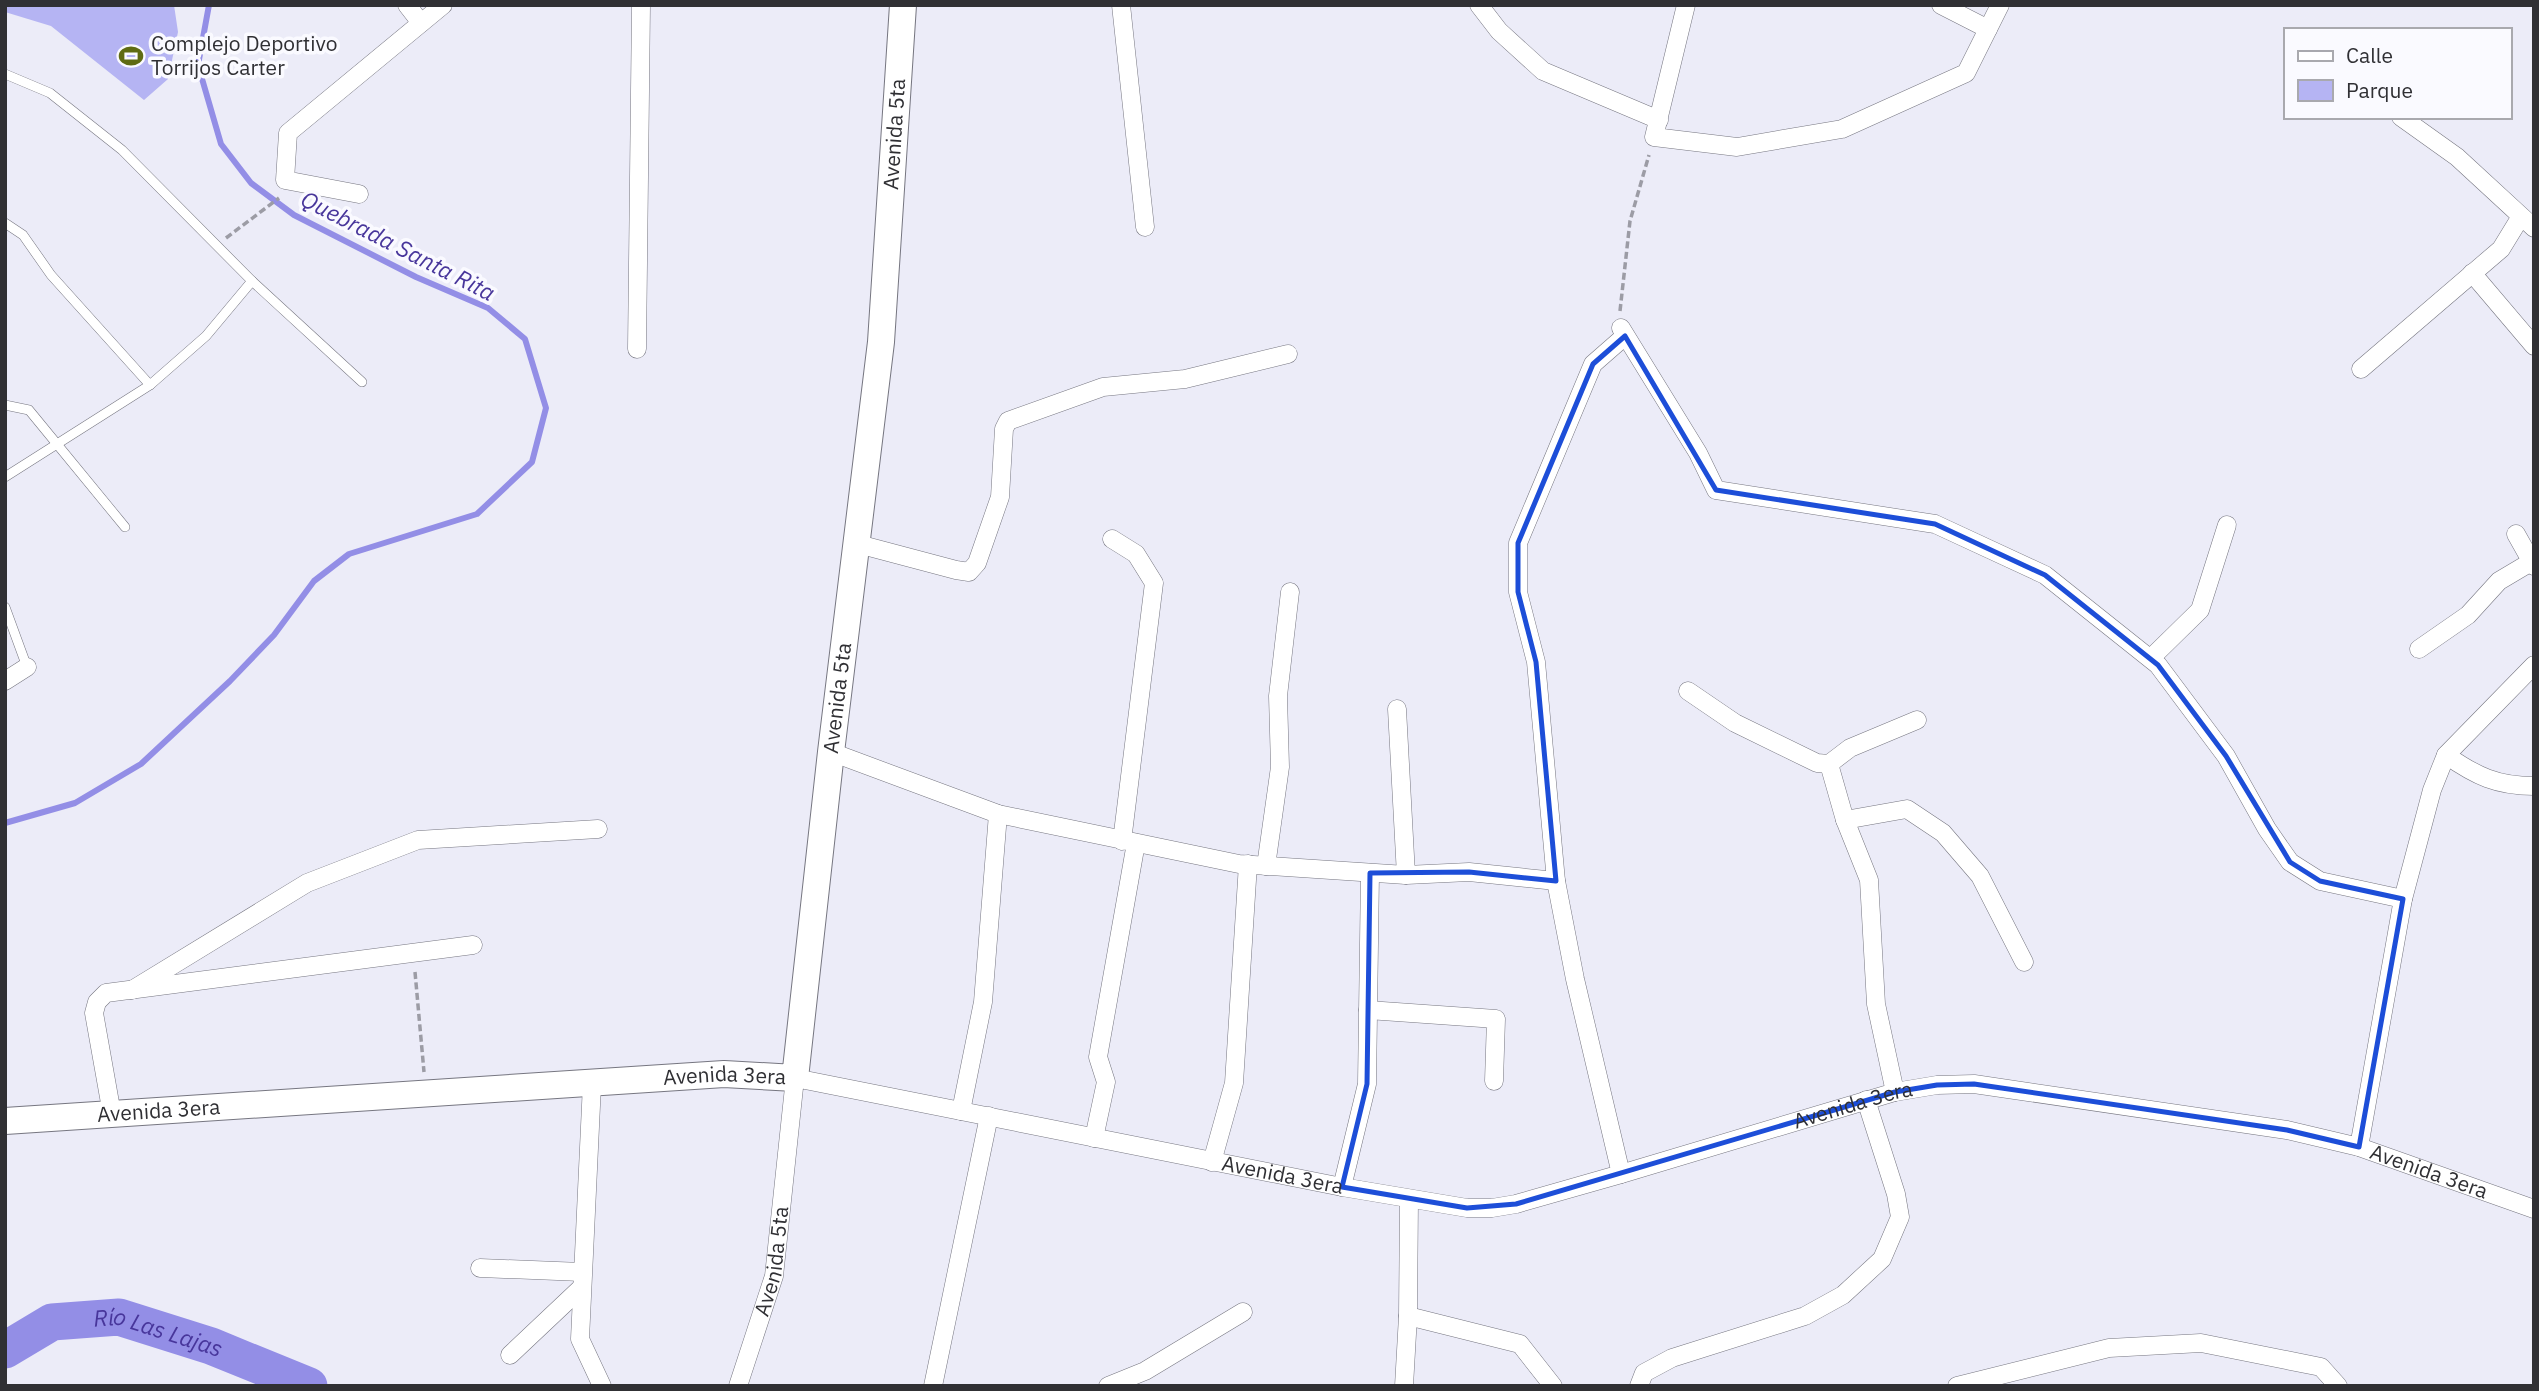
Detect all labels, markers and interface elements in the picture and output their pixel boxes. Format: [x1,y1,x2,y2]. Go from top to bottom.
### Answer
legend [2284,28,2511,119]
place label: Complejo Deportivo Torrijos Carter [151,29,337,81]
text: Calle [2346,41,2393,69]
sports icon: Complejo Deportivo Torrijos Carter [117,42,145,70]
text: Parque [2346,76,2413,104]
street label: Avenida 5ta [876,77,911,191]
water label: Quebrada Santa Rita [296,183,501,307]
street label: Avenida 5ta [816,641,857,755]
street label: Avenida 3era [662,1059,787,1091]
street label: Avenida 3era [1790,1074,1915,1135]
street label: Avenida 3era [96,1092,221,1128]
street label: Avenida 3era [2366,1137,2492,1205]
street label: Avenida 3era [1220,1148,1346,1200]
street label: Avenida 5ta [747,1205,794,1319]
water label: Río Las Lajas [92,1300,228,1363]

